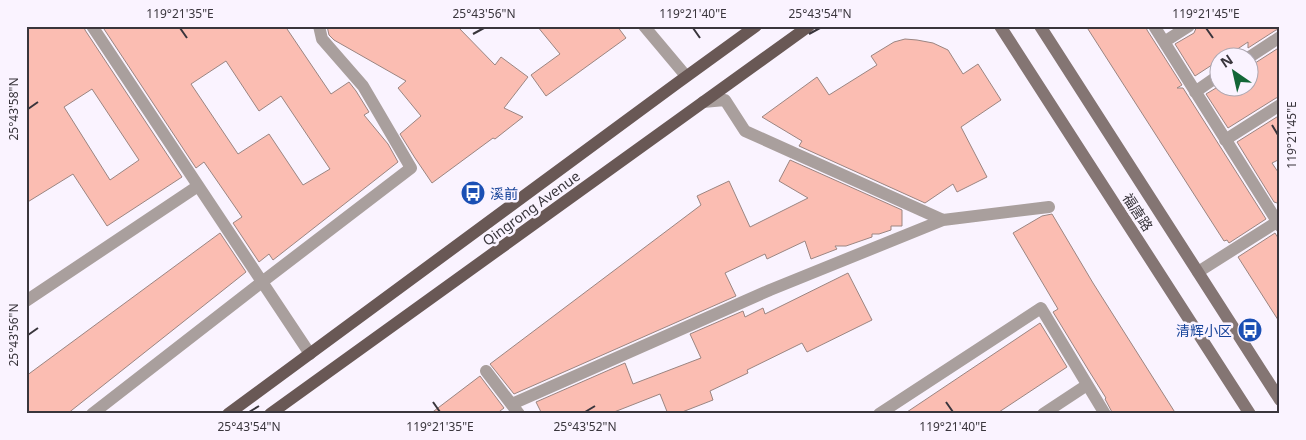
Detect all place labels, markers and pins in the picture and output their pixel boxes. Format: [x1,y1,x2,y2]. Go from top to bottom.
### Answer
bus stop icon: 溪前 [460,180,486,206]
place label: 溪前 [490,184,518,203]
bus stop icon: 清辉小区 [1237,317,1263,343]
place label: 清辉小区 [1176,321,1232,340]

